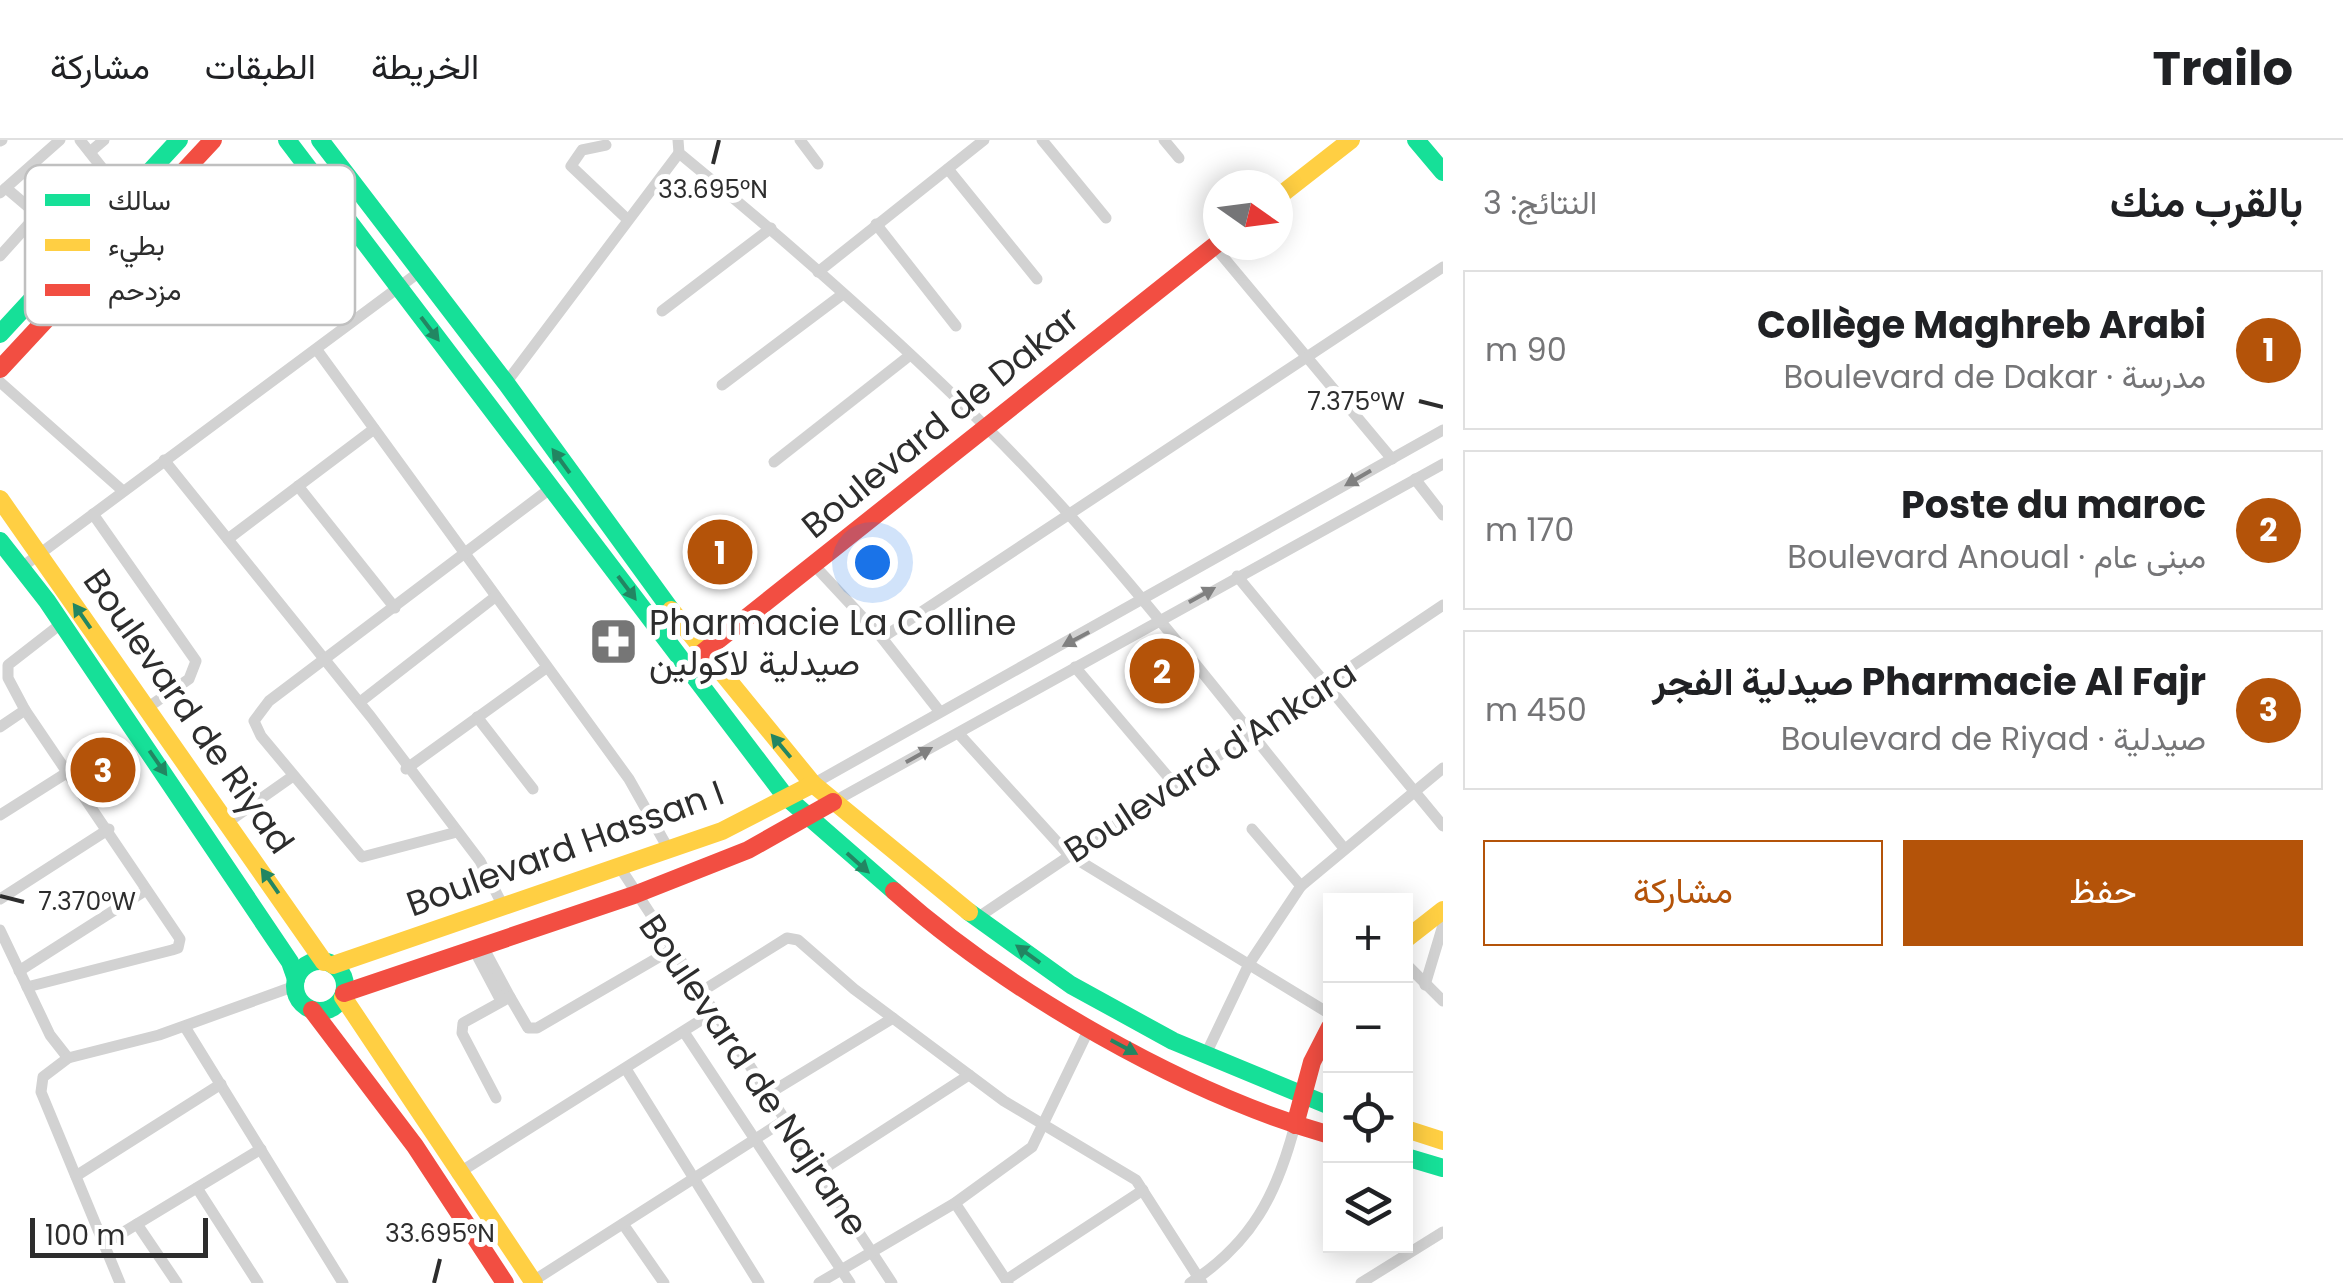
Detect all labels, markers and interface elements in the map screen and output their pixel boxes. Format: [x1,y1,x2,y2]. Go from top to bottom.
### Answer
text: Trailo [2153,35,2293,102]
text: مشاركة [50,42,150,91]
text: الطبقات [205,42,316,91]
text: الخريطة [371,42,479,91]
legend [25,165,355,325]
north arrow [1203,170,1293,260]
text: 33.695°N [658,172,768,207]
text: بالقرب منك [2110,173,2303,232]
text: النتائج: 3 [1483,180,1597,225]
text: سالك [108,181,171,220]
text: بطيء [108,226,165,268]
text: مزدحم [108,271,181,310]
street label: Boulevard de Dakar [791,295,1089,549]
text: Collège Maghreb Arabi [1757,298,2206,351]
one-way arrow [420,316,440,342]
text: 90 m [1485,327,1567,372]
text: 1 [2262,327,2275,372]
text: مدرسة · Boulevard de Dakar [1783,354,2206,399]
text: 7.375°W [1307,384,1405,419]
one-way arrow [551,448,571,474]
one-way arrow [1344,469,1372,486]
text: Poste du maroc [1901,478,2206,531]
text: 170 m [1485,507,1574,552]
text: 2 [2259,507,2278,552]
pin: 1 [688,514,752,590]
text: مبنى عام · Boulevard Anoual [1787,534,2206,579]
your location [847,537,898,588]
street label: Boulevard de Riyad [72,559,306,863]
one-way arrow [616,575,636,601]
one-way arrow [1188,587,1216,605]
place label: Pharmacie La Colline صيدلية لاكولين [649,598,1016,687]
one-way arrow [73,603,92,629]
pharmacy icon: Pharmacie La Colline صيدلية لاكولين [588,616,640,668]
one-way arrow [1061,630,1090,647]
pin: 2 [1130,634,1194,708]
street label: Boulevard d'Ankara [1054,648,1366,874]
text: Pharmacie Al Fajr صيدلية الفجر [1652,655,2206,708]
text: 450 m [1485,687,1587,732]
text: 3 [2259,687,2278,732]
text: صيدلية · Boulevard de Riyad [1781,716,2206,761]
pin: 3 [70,732,136,808]
one-way arrow [770,733,792,758]
one-way arrow [905,747,933,765]
one-way arrow [148,749,167,776]
street label: Boulevard Hassan I [400,768,730,928]
button: مشاركة [1483,840,1883,946]
button: حفظ [1903,840,2303,946]
one-way arrow [845,851,870,873]
one-way arrow [261,868,279,895]
text: 7.370°W [38,884,136,919]
map controls [1323,893,1413,1253]
button: + [1323,893,1413,983]
street label: Boulevard de Najrane [628,904,880,1246]
one-way arrow [1015,945,1041,965]
button: − [1323,983,1413,1073]
one-way arrow [1110,1038,1139,1055]
button: locate [1323,1073,1413,1163]
button: layers [1323,1163,1413,1253]
scale bar [30,1213,208,1258]
text: 100 m [45,1216,125,1255]
text: 33.695°N [385,1216,495,1251]

